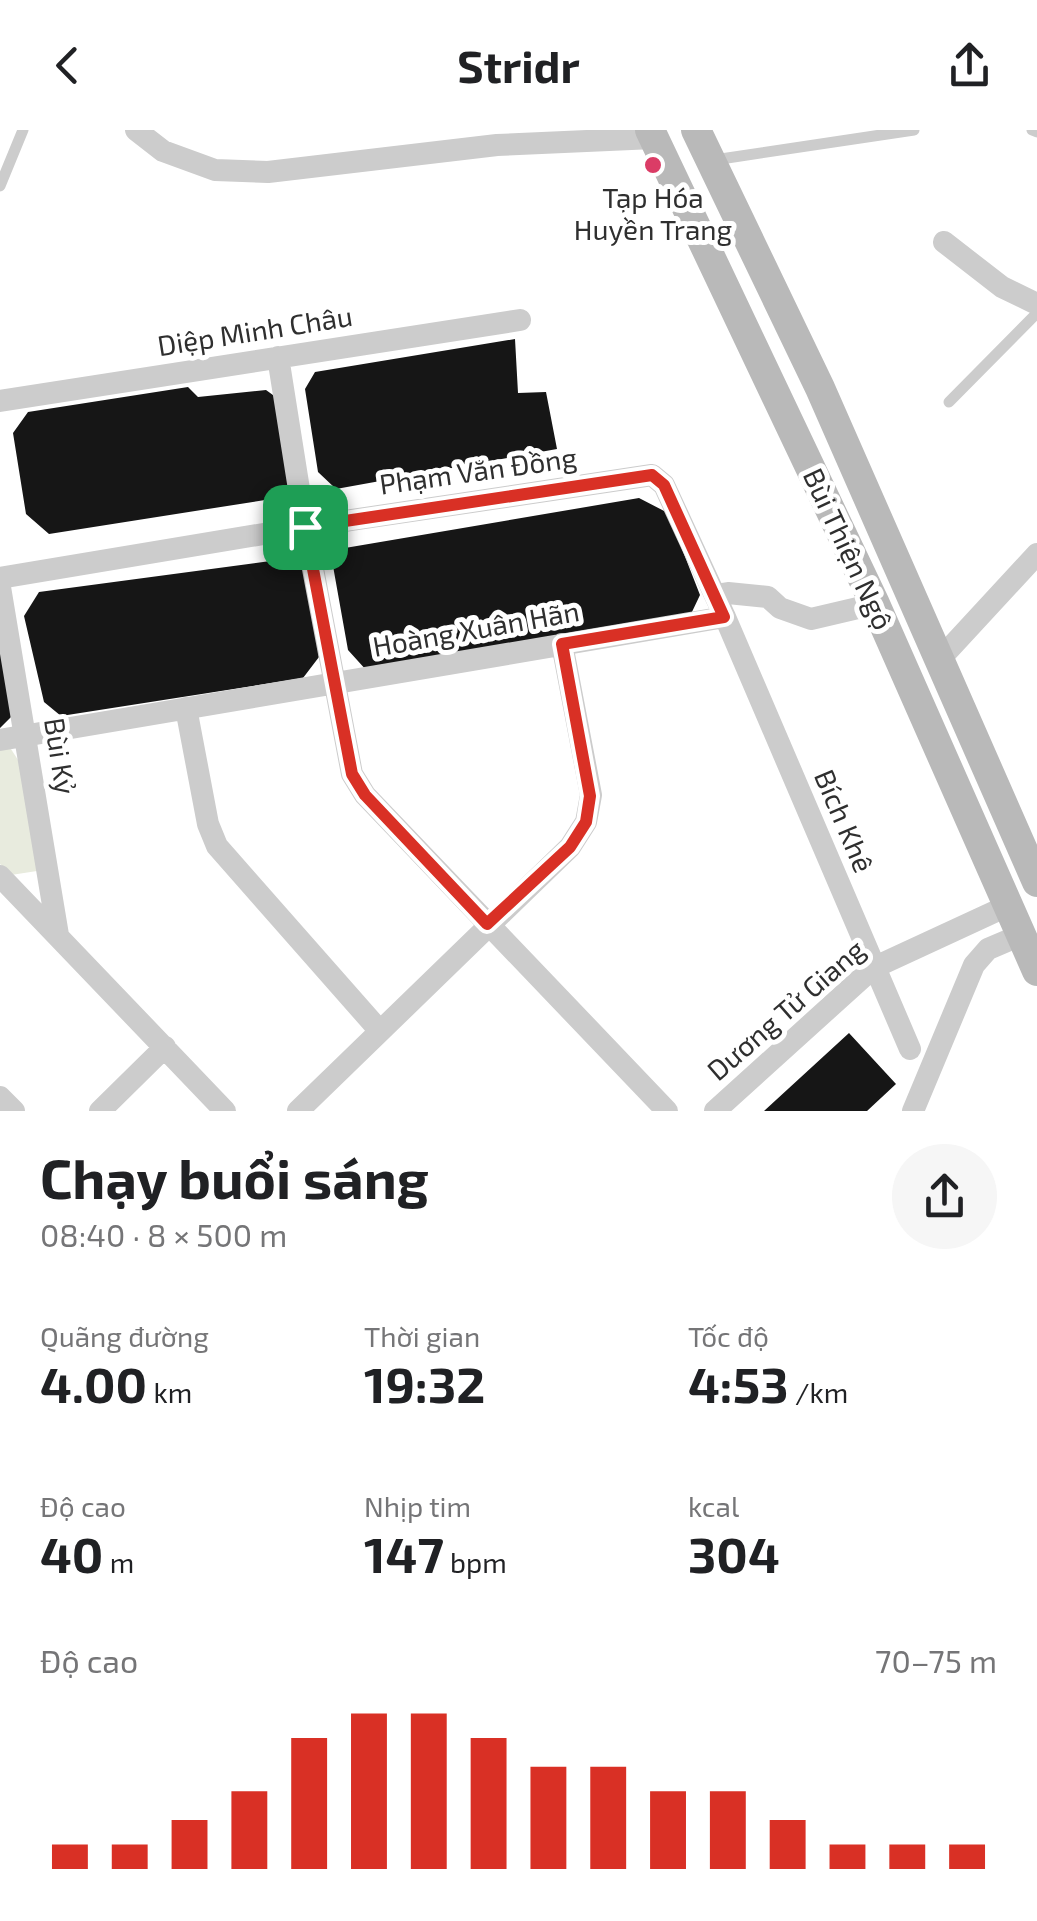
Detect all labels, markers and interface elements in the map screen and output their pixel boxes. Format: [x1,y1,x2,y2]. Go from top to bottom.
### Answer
icon: back [40,38,95,93]
text: Stridr [457,38,580,92]
icon: share [942,38,997,93]
marker: Tạp Hóa Huyền Trang [642,154,664,176]
place label: Tạp Hóa Huyền Trang [574,180,733,246]
street label: Diệp Minh Châu [155,298,355,362]
street label: Phạm Văn Đồng [377,439,579,501]
street label: Bùi Thiện Ngộ [797,463,901,635]
pin [263,485,348,570]
icon: arrive [278,500,333,555]
street label: Hoàng Xuân Hãn [370,593,582,663]
street label: Bùi Kỷ [38,715,84,797]
street label: Bích Khê [808,764,882,877]
street label: Dương Tử Giang [700,931,871,1087]
text: Chạy buổi sáng [40,1144,429,1210]
button: share [892,1144,997,1249]
text: 08:40 · 8 × 500 m [40,1215,287,1253]
text: Quãng đường [40,1319,209,1353]
text: Thời gian [364,1319,480,1353]
text: Tốc độ [688,1319,769,1353]
text: 4.00 [40,1353,147,1413]
text: 19:32 [364,1353,485,1413]
text: 4:53 [688,1353,789,1413]
text: km [147,1375,192,1409]
text: /km [789,1375,848,1409]
text: Độ cao [40,1489,126,1523]
text: Nhịp tim [364,1489,471,1523]
text: kcal [688,1489,739,1523]
text: 40 [40,1523,103,1583]
text: 147 [364,1523,444,1583]
text: 304 [688,1523,780,1583]
text: m [103,1545,134,1579]
text: bpm [444,1545,507,1579]
text: Độ cao [40,1641,138,1679]
text: 70–75 m [875,1641,997,1679]

